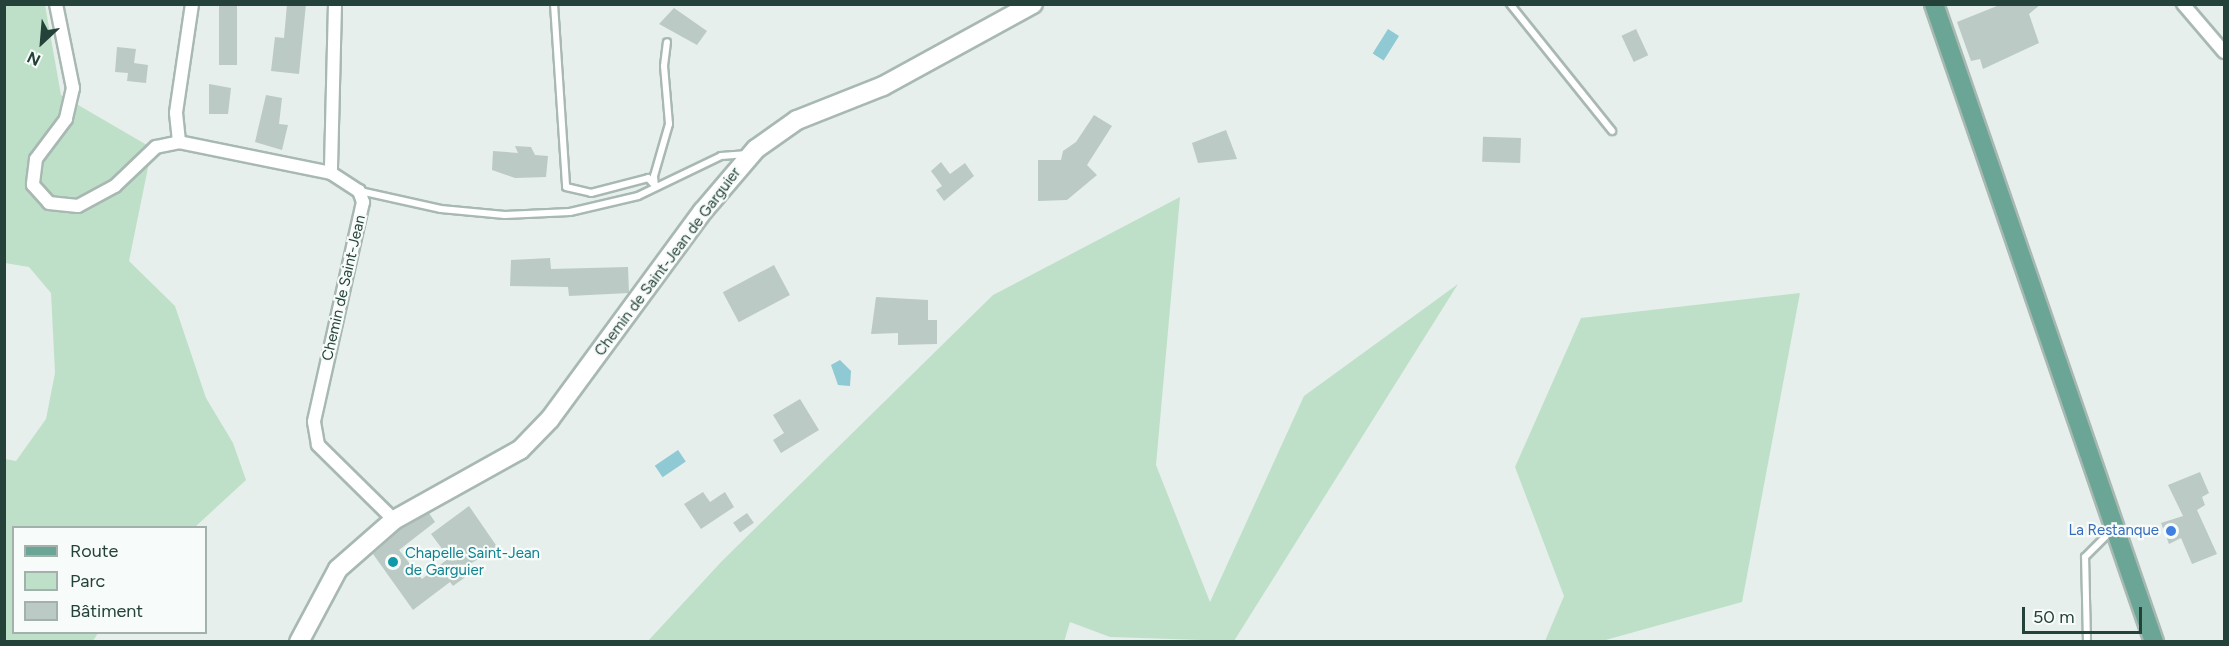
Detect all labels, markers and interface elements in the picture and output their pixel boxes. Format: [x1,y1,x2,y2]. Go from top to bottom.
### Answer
north arrow [12,12,72,72]
text: N [24,47,44,70]
street label: Chemin de Saint-Jean de Garguier [591,164,745,360]
street label: Chemin de Saint-Jean [318,213,370,363]
place label: La Restanque [2068,522,2159,540]
marker: La Restanque [2164,524,2178,538]
legend [12,526,207,634]
text: Route [70,540,118,562]
place label: Chapelle Saint-Jean de Garguier [405,544,540,579]
marker: Chapelle Saint-Jean de Garguier [386,555,400,569]
text: Parc [70,570,105,592]
scale bar [2025,595,2145,633]
text: Bâtiment [70,600,143,622]
text: 50 m [2033,606,2075,628]

